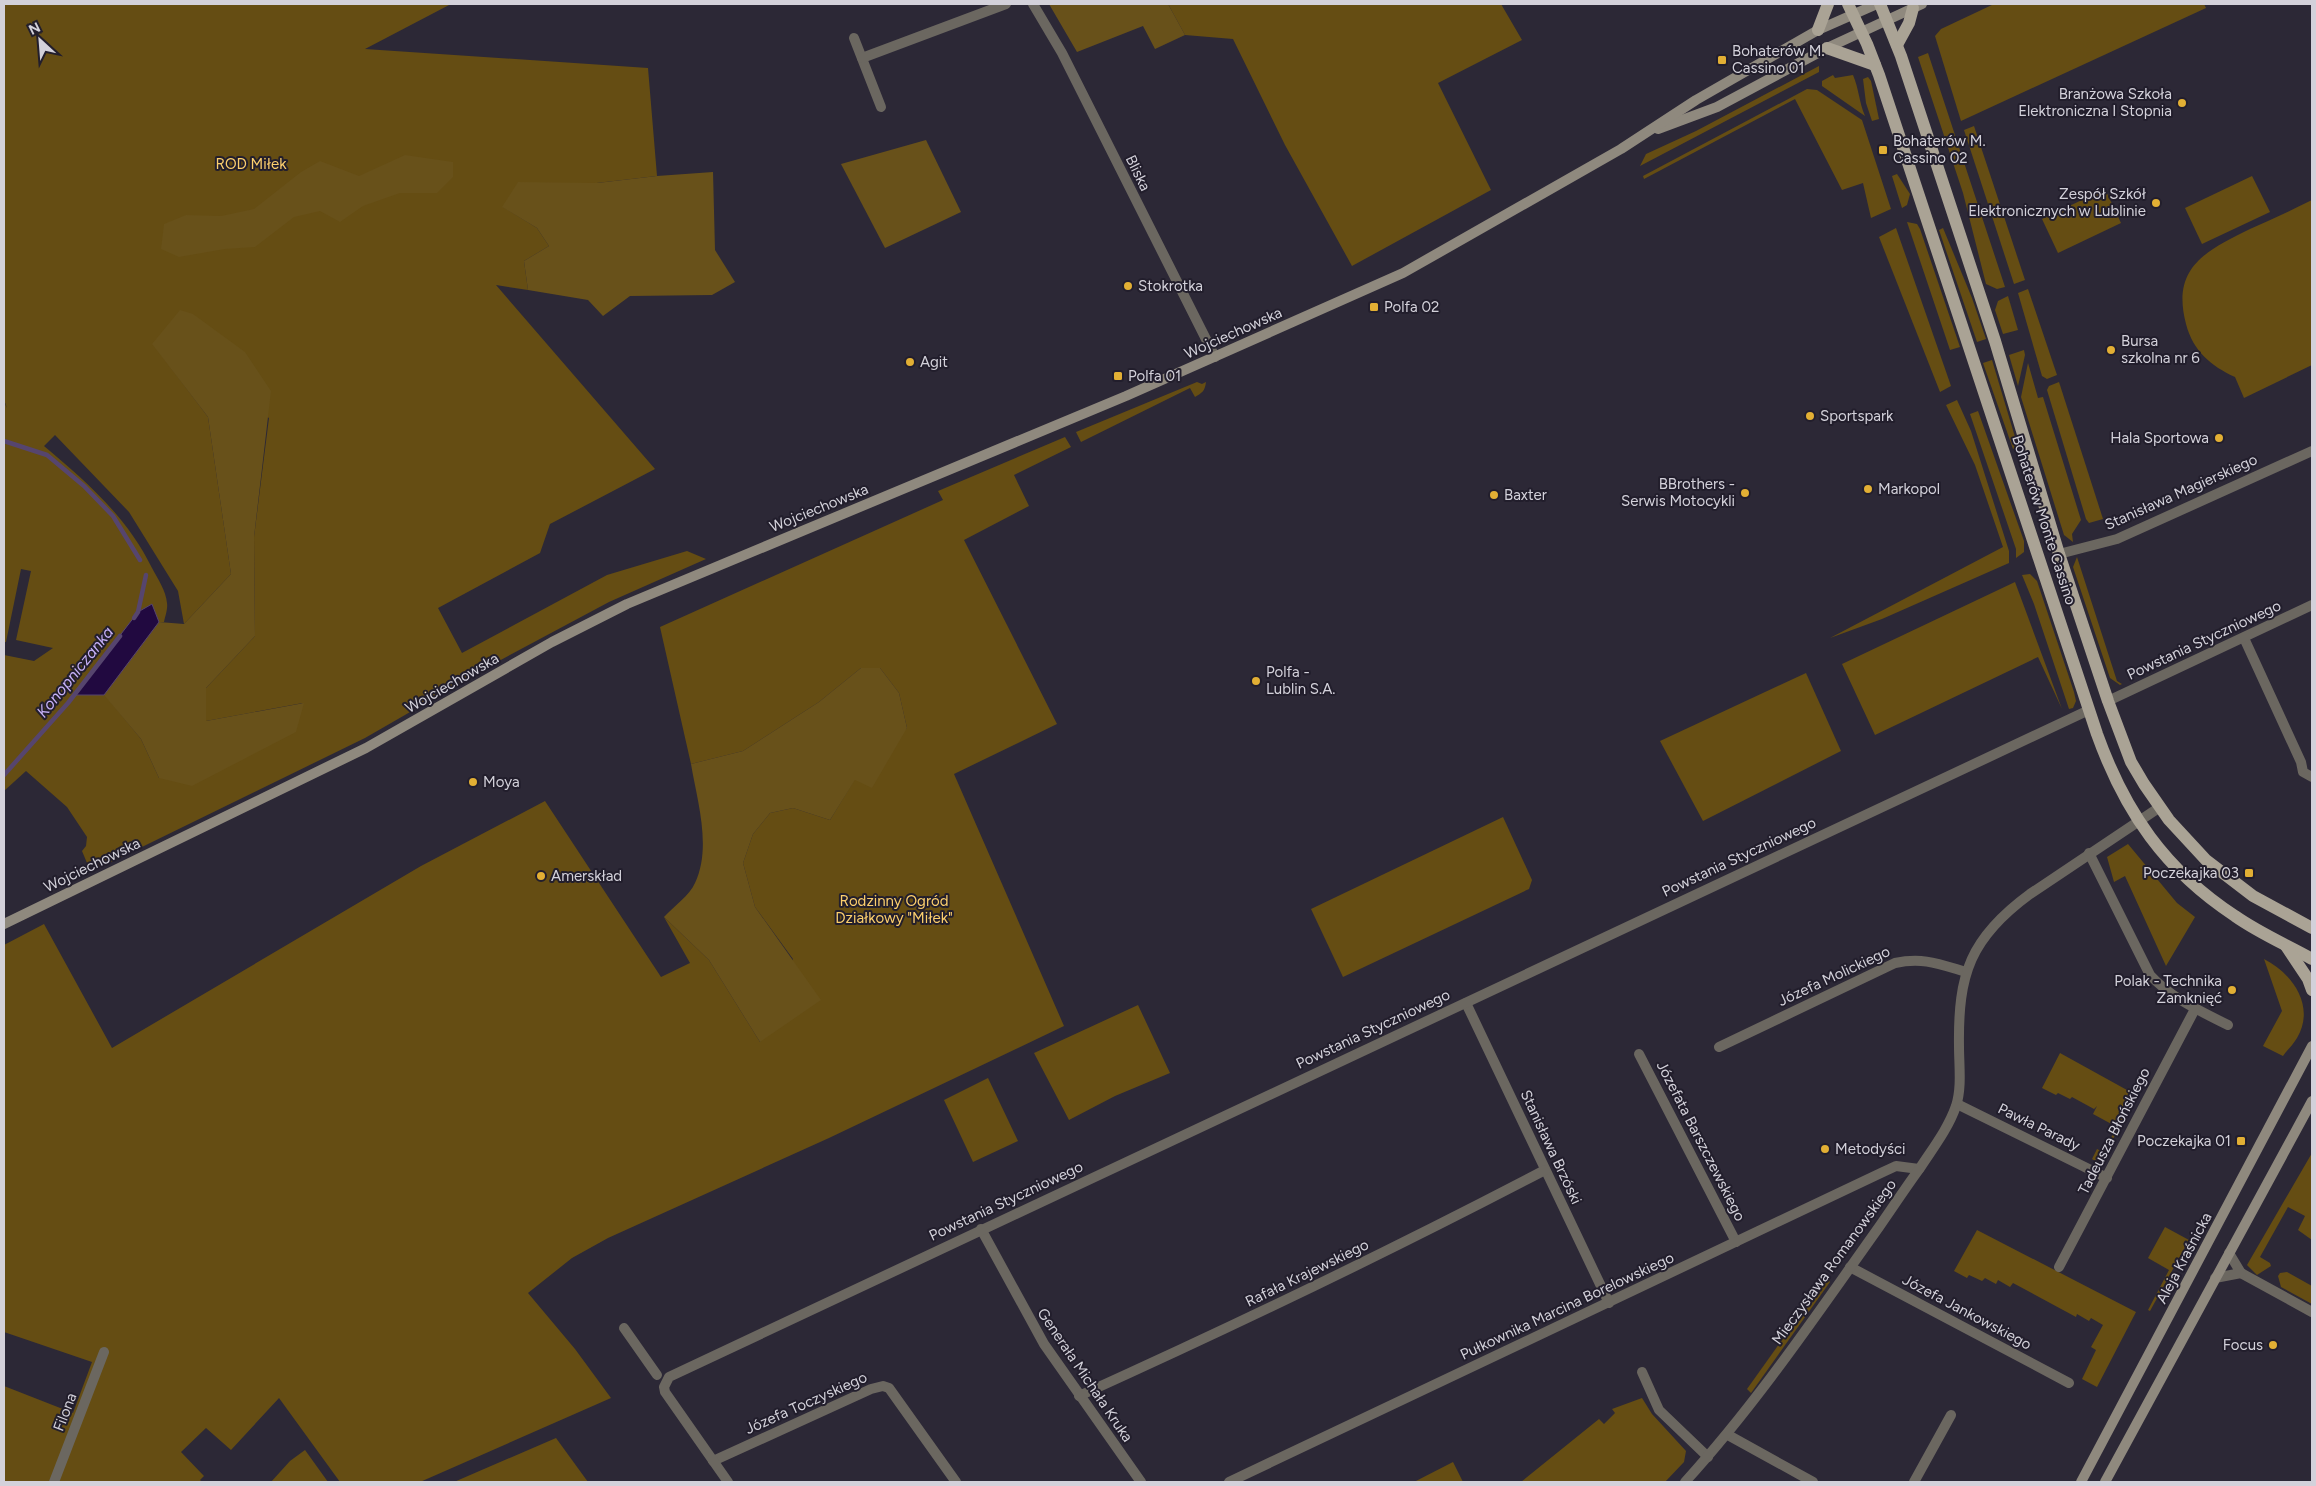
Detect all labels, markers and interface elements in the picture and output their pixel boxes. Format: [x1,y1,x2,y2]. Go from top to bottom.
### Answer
north arrow [15,15,65,65]
text: N [26,19,43,39]
place label: Bohaterów M. Cassino 01 [1732,42,1825,77]
marker: Bohaterów M. Cassino 01 [1716,54,1728,66]
place label: Branżowa Szkoła Elektroniczna I Stopnia [2018,85,2172,120]
marker: Branżowa Szkoła Elektroniczna I Stopnia [2176,97,2188,109]
place label: Bohaterów M. Cassino 02 [1893,132,1986,167]
marker: Bohaterów M. Cassino 02 [1877,144,1889,156]
street label: Bliska [1122,152,1154,194]
park label: ROD Miłek [216,155,287,173]
place label: Zespół Szkół Elektronicznych w Lublinie [1968,185,2146,220]
marker: Zespół Szkół Elektronicznych w Lublinie [2150,197,2162,209]
place label: Stokrotka [1138,277,1203,295]
marker: Stokrotka [1122,280,1134,292]
place label: Polfa 02 [1384,298,1439,316]
marker: Polfa 02 [1368,301,1380,313]
street label: Wojciechowska [1181,303,1285,363]
place label: Bursa szkolna nr 6 [2121,332,2200,367]
marker: Bursa szkolna nr 6 [2105,344,2117,356]
place label: Agit [920,353,948,371]
marker: Agit [904,356,916,368]
place label: Polfa 01 [1128,367,1181,385]
marker: Polfa 01 [1112,370,1124,382]
place label: Sportspark [1820,407,1894,425]
marker: Sportspark [1804,410,1816,422]
place label: Hala Sportowa [2110,429,2209,447]
marker: Hala Sportowa [2213,432,2225,444]
street label: Bohaterów Monte Cassino [2008,433,2080,607]
street label: Stanisława Magierskiego [2102,450,2260,534]
place label: BBrothers - Serwis Motocykli [1621,475,1735,510]
street label: Wojciechowska [767,480,871,536]
place label: Markopol [1878,480,1940,498]
marker: Markopol [1862,483,1874,495]
place label: Baxter [1504,486,1547,504]
marker: BBrothers - Serwis Motocykli [1739,487,1751,499]
marker: Baxter [1488,489,1500,501]
street label: Powstania Styczniowego [2124,596,2284,684]
water label: Konopniczanka [33,623,117,721]
street label: Wojciechowska [402,649,502,717]
place label: Polfa - Lublin S.A. [1266,663,1335,698]
marker: Polfa - Lublin S.A. [1250,675,1262,687]
place label: Moya [483,773,520,791]
marker: Moya [467,776,479,788]
street label: Powstania Styczniowego [1659,813,1819,901]
street label: Wojciechowska [41,834,143,896]
place label: Poczekajka 03 [2143,864,2239,882]
place label: Amerskład [551,867,622,885]
marker: Poczekajka 03 [2243,867,2255,879]
marker: Amerskład [535,870,547,882]
park label: Rodzinny Ogród Działkowy "Miłek" [835,892,953,927]
street label: Józefa Molickiego [1775,942,1893,1010]
place label: Polak - Technika Zamknięć [2114,972,2222,1007]
marker: Polak - Technika Zamknięć [2226,984,2238,996]
street label: Powstania Styczniowego [1293,985,1453,1073]
street label: Józefata Barszczewskiego [1653,1058,1749,1224]
street label: Tadeusza Błońskiego [2074,1064,2154,1197]
street label: Stanisława Brzóski [1517,1087,1585,1207]
street label: Pawła Parady [1995,1099,2083,1155]
place label: Poczekajka 01 [2137,1132,2231,1150]
marker: Poczekajka 01 [2235,1135,2247,1147]
place label: Metodyści [1835,1140,1906,1158]
marker: Metodyści [1819,1143,1831,1155]
street label: Powstania Styczniowego [926,1157,1086,1245]
street label: Mieczysława Romanowskiego [1768,1176,1900,1348]
street label: Aleja Kraśnicka [2152,1209,2216,1307]
street label: Rafała Krajewskiego [1242,1235,1372,1311]
street label: Pułkownika Marcina Borelowskiego [1457,1248,1677,1364]
street label: Józefa Jankowskiego [1899,1270,2035,1354]
street label: Generała Michała Kruka [1033,1305,1137,1445]
place label: Focus [2223,1336,2263,1354]
marker: Focus [2267,1339,2279,1351]
street label: Józefa Toczyskiego [742,1368,870,1438]
street label: Filona [49,1390,81,1434]

